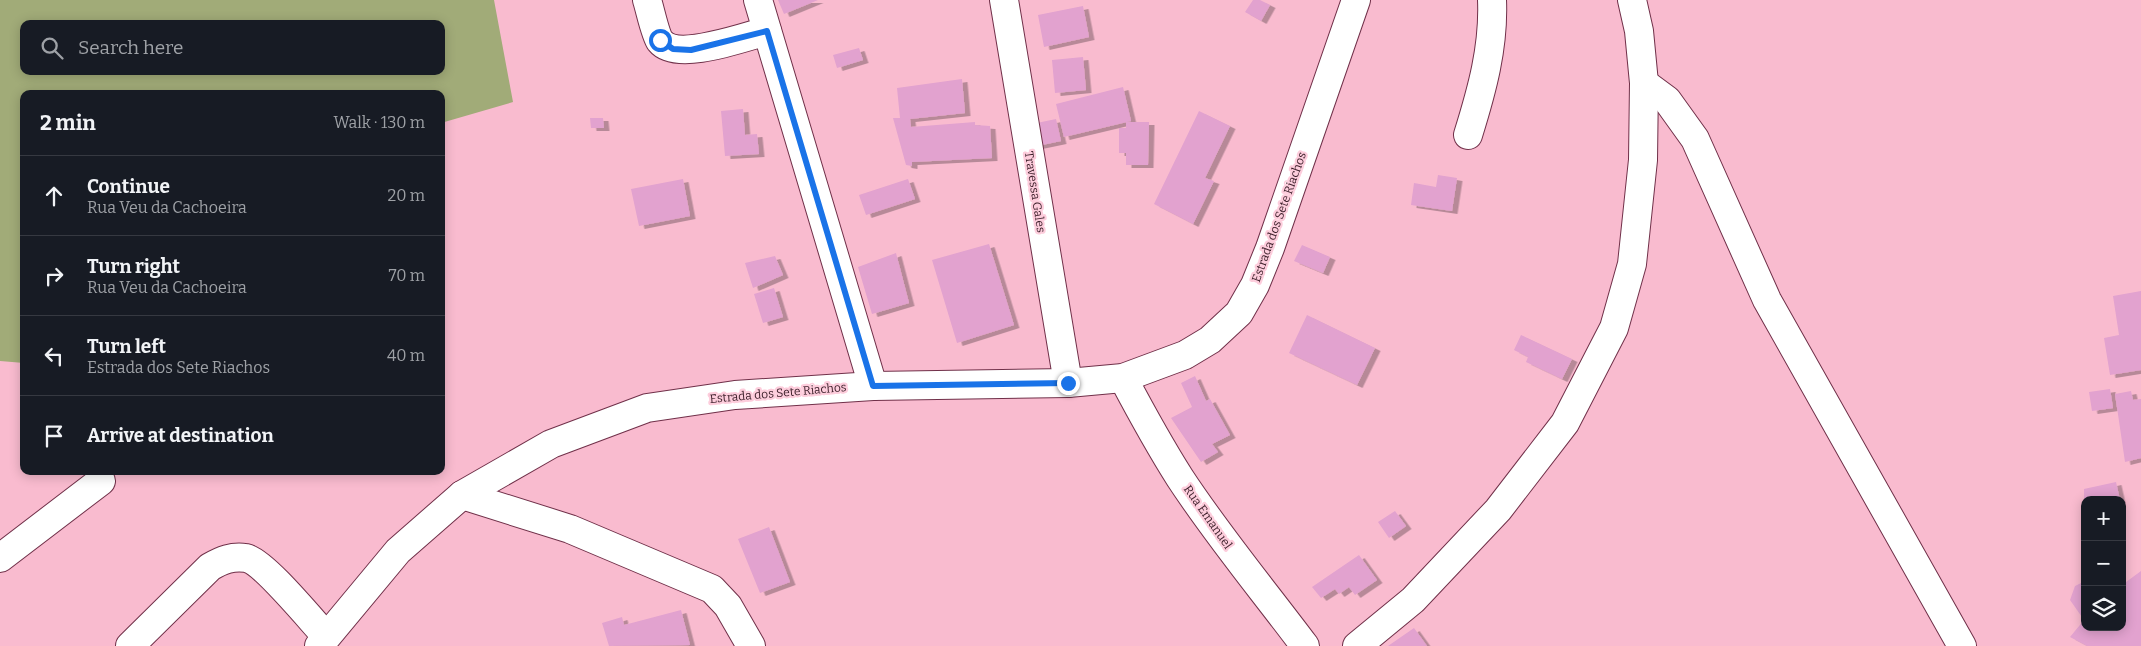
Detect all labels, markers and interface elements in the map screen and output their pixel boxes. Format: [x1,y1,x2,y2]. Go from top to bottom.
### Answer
search box [20,20,445,75]
route start [649,29,672,52]
icon: search [38,34,66,62]
text: Search here [78,36,183,59]
text: 2 min [40,110,96,136]
text: Walk · 130 m [333,113,425,132]
street label: Travessa Gales [1022,150,1048,234]
street label: Estrada dos Sete Riachos [1249,150,1309,284]
text: Continue [87,175,170,198]
icon: ahead [40,182,68,210]
text: 20 m [388,186,425,205]
text: Rua Veu da Cachoeira [87,198,247,217]
text: Turn right [87,255,180,278]
icon: right [40,262,68,290]
text: 70 m [389,266,425,285]
text: Rua Veu da Cachoeira [87,278,247,297]
text: Turn left [87,335,166,358]
icon: left [40,342,68,370]
text: 40 m [387,346,425,365]
text: Estrada dos Sete Riachos [87,358,270,377]
route end [1057,372,1080,395]
street label: Estrada dos Sete Riachos [709,380,847,406]
icon: arrive [40,422,68,450]
text: Arrive at destination [87,424,274,447]
street label: Rua Emanuel [1181,482,1235,552]
map controls [2081,496,2126,631]
button: + [2081,496,2126,541]
button: − [2081,541,2126,586]
button: layers [2081,586,2126,631]

